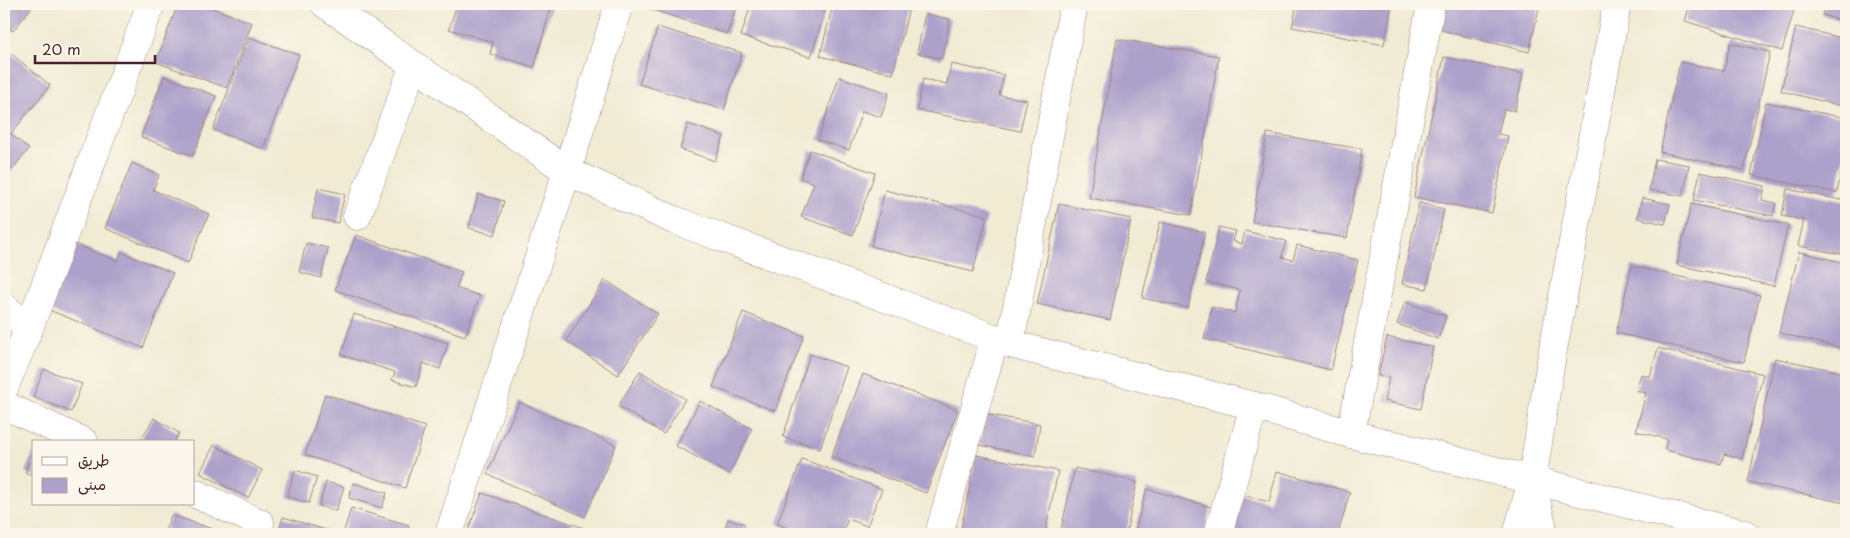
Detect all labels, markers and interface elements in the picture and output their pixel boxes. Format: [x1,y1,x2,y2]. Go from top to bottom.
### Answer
scale bar [35,32,155,64]
text: 20 m [42,37,81,60]
legend [32,440,195,506]
text: طريق [78,448,110,471]
text: مبنى [78,472,106,495]

